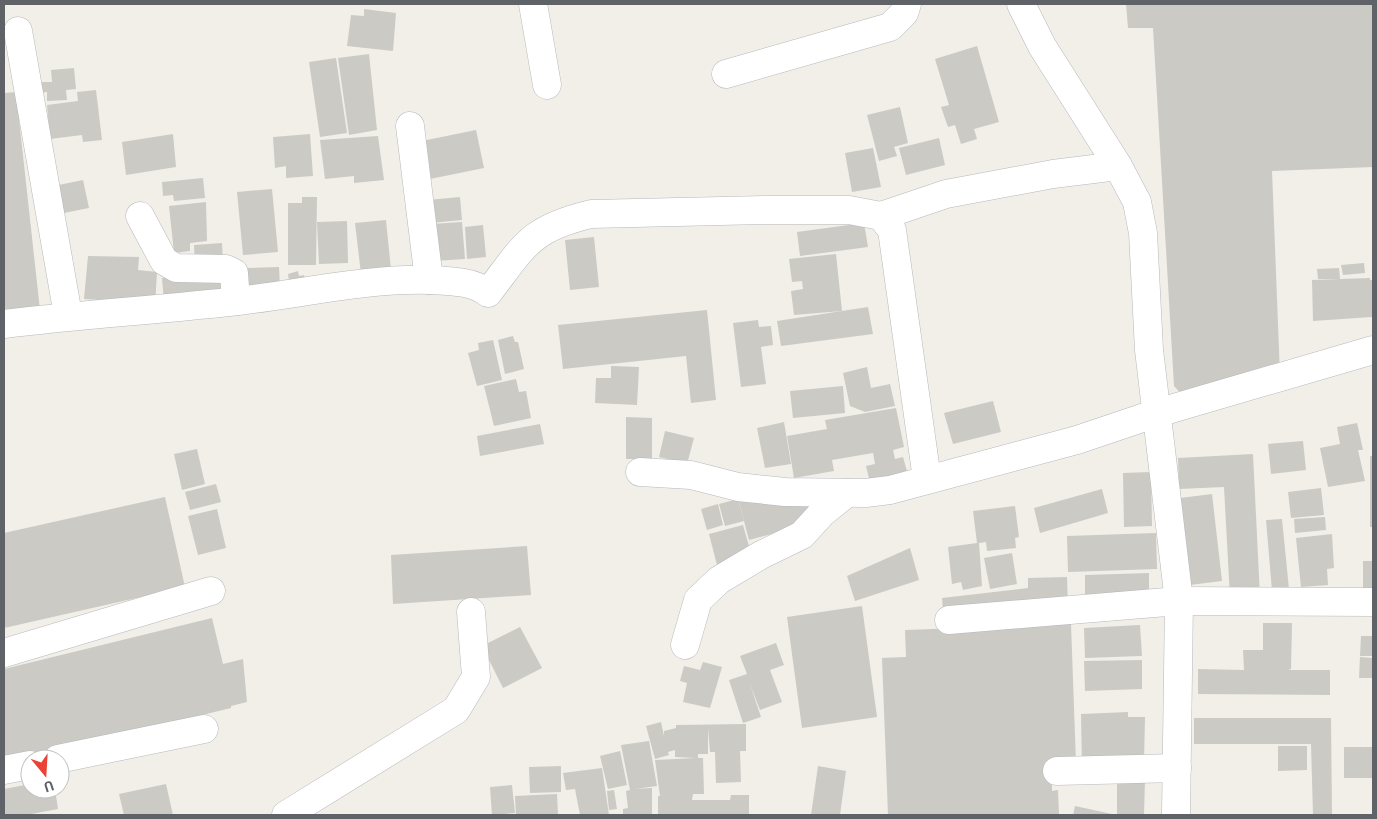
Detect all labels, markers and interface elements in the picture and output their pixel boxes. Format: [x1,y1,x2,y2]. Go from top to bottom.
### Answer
north arrow [20,749,70,799]
text: U [42,777,56,795]

